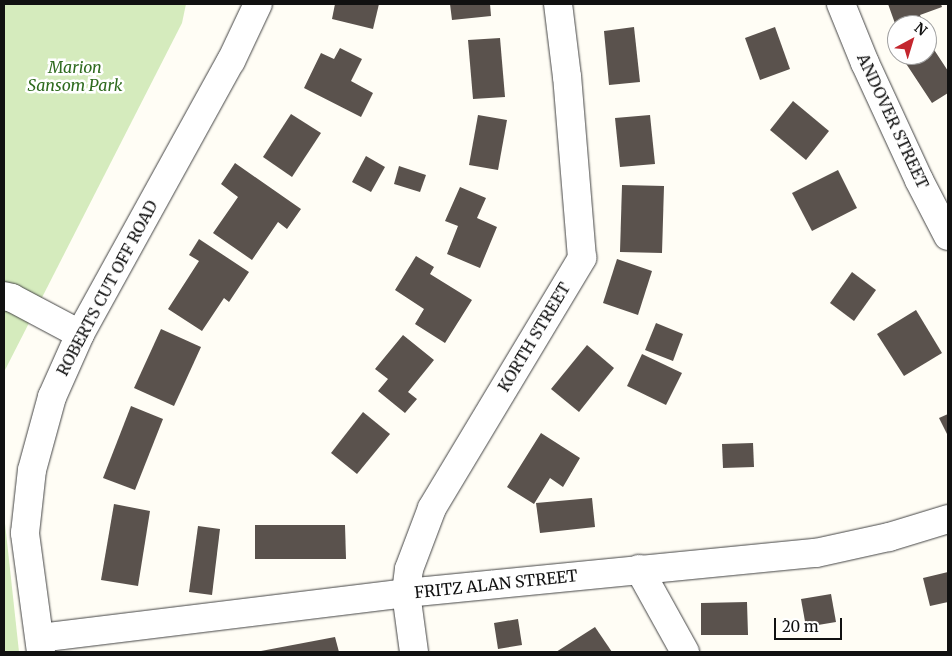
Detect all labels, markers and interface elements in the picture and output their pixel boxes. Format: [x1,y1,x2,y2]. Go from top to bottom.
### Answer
north arrow [887,15,937,65]
text: N [911,19,931,40]
street label: ANDOVER STREET [853,50,933,192]
park label: Marion Sansom Park [28,57,122,95]
street label: ROBERTS CUT OFF ROAD [53,197,161,379]
street label: KORTH STREET [494,279,574,395]
street label: FRITZ ALAN STREET [413,566,579,602]
scale bar [777,608,844,640]
text: 20 m [782,617,819,636]

